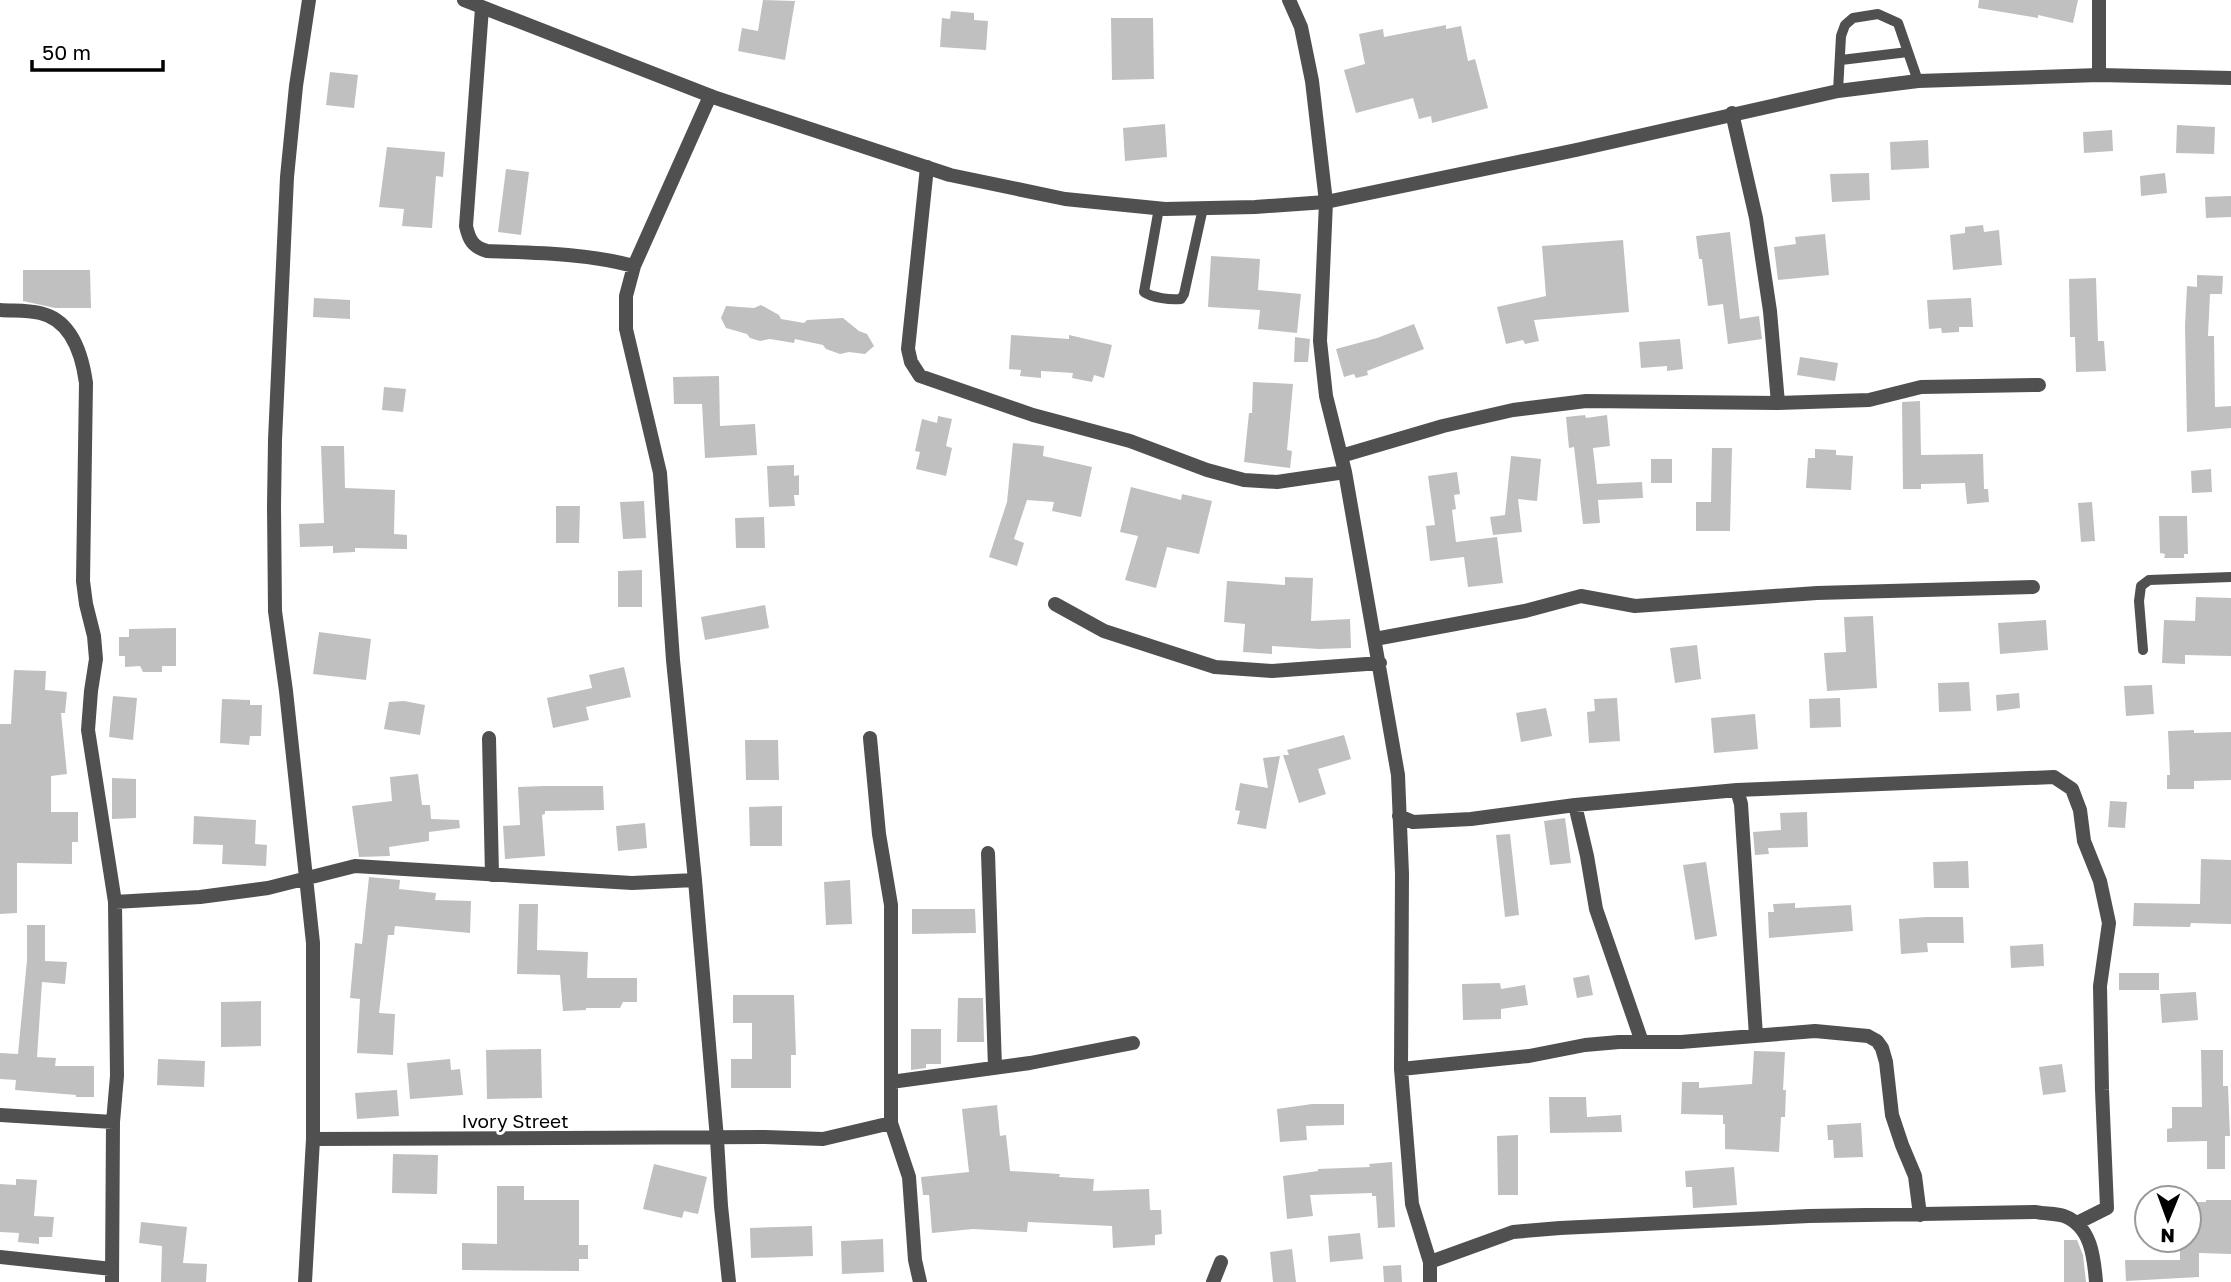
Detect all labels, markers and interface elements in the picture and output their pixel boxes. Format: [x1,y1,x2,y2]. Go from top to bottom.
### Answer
scale bar [32,28,163,72]
text: 50 m [42,39,91,65]
street label: Ivory Street [461,1109,569,1132]
north arrow [2133,1184,2203,1254]
text: N [2160,1225,2175,1248]

